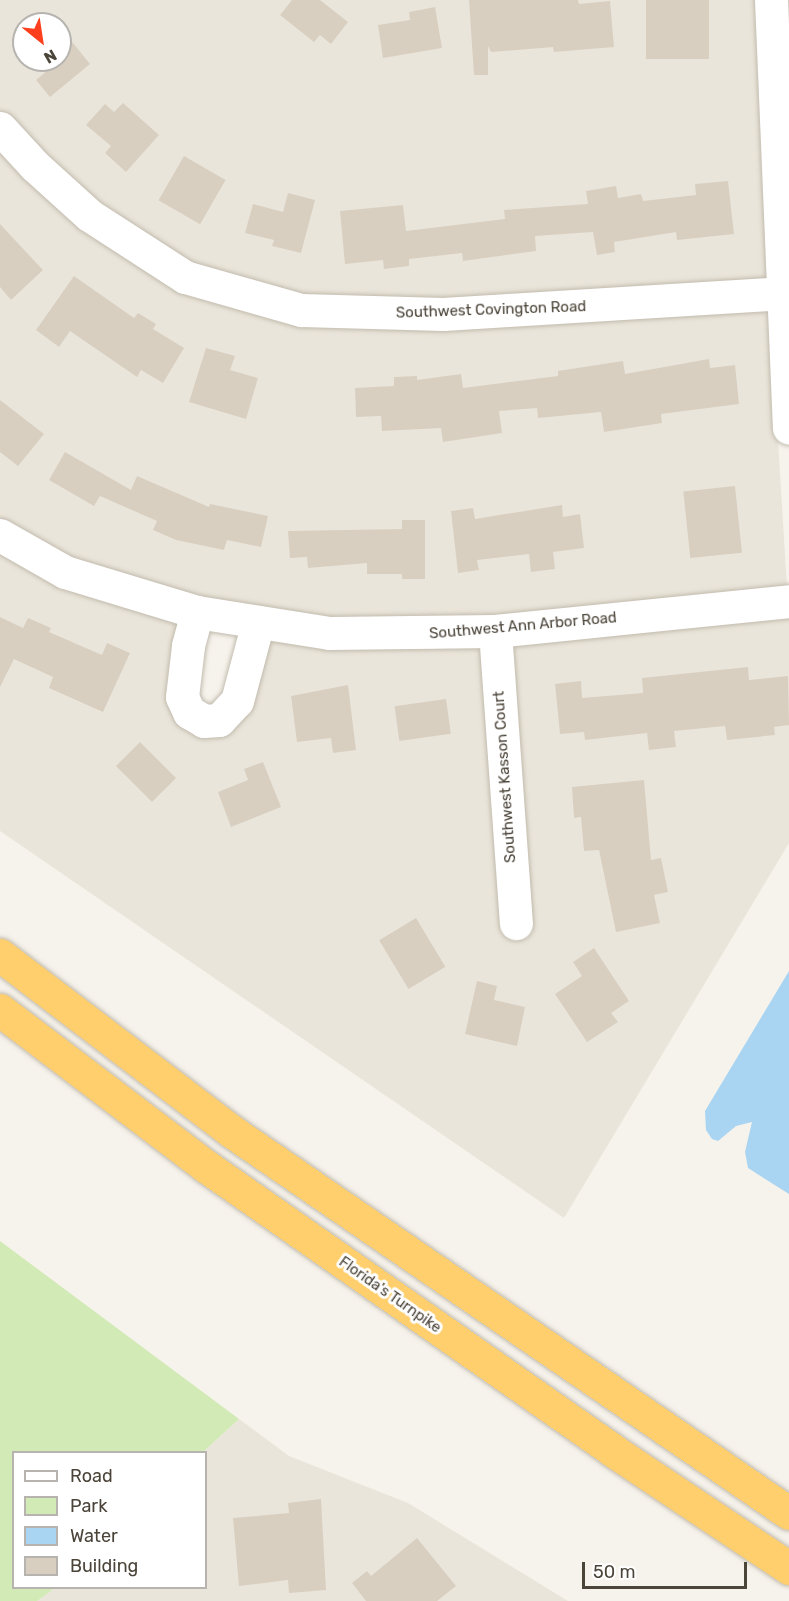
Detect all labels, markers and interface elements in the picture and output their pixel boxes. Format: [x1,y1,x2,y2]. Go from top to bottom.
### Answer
north arrow [12,12,72,72]
text: N [41,45,60,67]
street label: Southwest Covington Road [396,298,586,322]
street label: Southwest Ann Arbor Road [428,609,618,643]
street label: Southwest Kasson Court [490,690,520,864]
street label: Florida's Turnpike [335,1253,445,1337]
legend [12,1451,207,1589]
text: Road [70,1465,113,1487]
text: Park [70,1495,107,1517]
text: Water [70,1525,118,1547]
scale bar [585,1550,750,1588]
text: Building [70,1555,138,1577]
text: 50 m [593,1561,636,1583]

